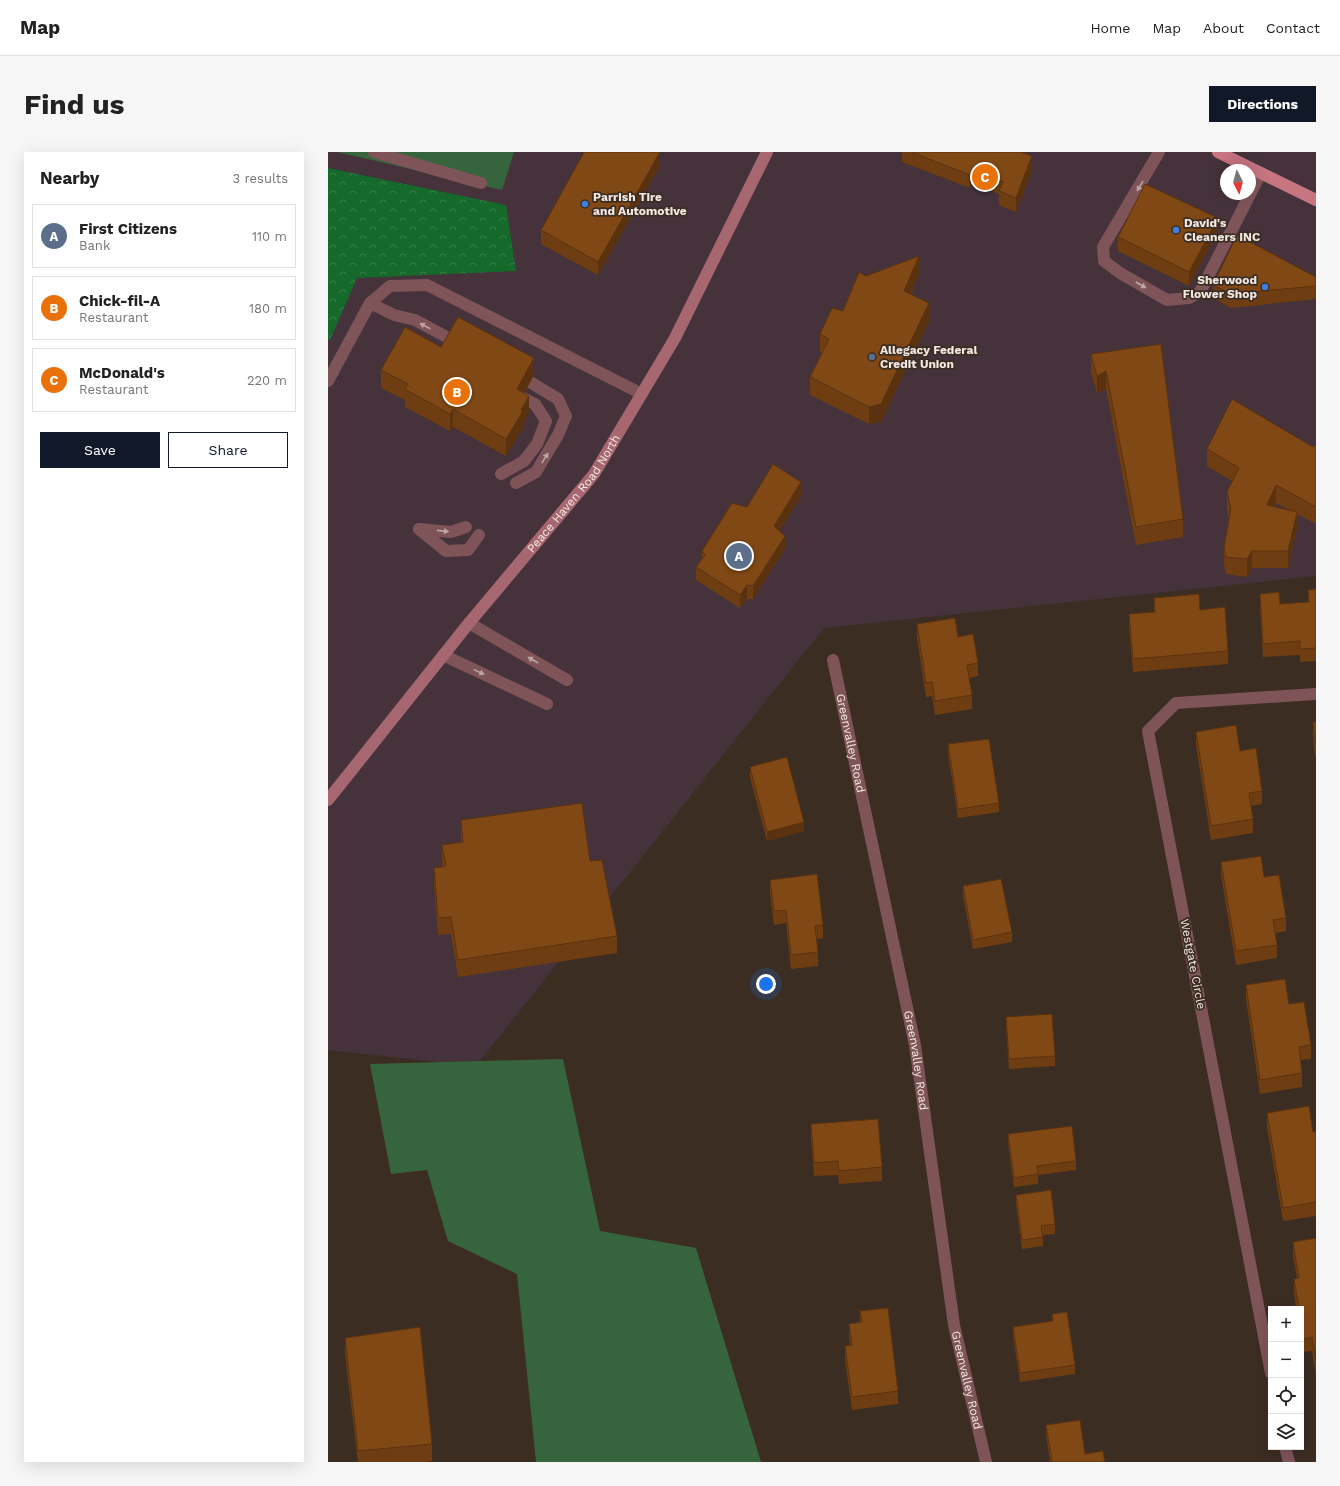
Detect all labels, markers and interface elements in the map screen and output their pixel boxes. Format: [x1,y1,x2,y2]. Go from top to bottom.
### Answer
text: Map [20,16,60,39]
text: Home [1090,20,1130,36]
text: Map [1152,20,1181,36]
text: About [1203,20,1244,36]
text: Contact [1266,20,1320,36]
button: Directions [1209,86,1316,122]
text: Find us [24,88,124,121]
pin: C [972,162,998,192]
north arrow [1220,164,1256,200]
text: Nearby [40,168,99,188]
text: 3 results [233,171,288,186]
one-way arrow [1136,180,1143,192]
place label: Parrish Tire and Automotive [593,190,687,218]
marker: Parrish Tire and Automotive [580,199,590,209]
place label: David's Cleaners INC [1184,216,1260,244]
text: First Citizens [79,220,177,238]
marker: David's Cleaners INC [1171,225,1181,235]
text: A [50,229,58,244]
text: 110 m [252,229,287,244]
text: Bank [79,238,110,253]
place label: Sherwood Flower Shop [1183,273,1257,301]
one-way arrow [1135,282,1147,289]
marker: Sherwood Flower Shop [1260,282,1270,292]
text: Chick-fil-A [79,292,160,310]
text: B [50,301,58,316]
text: 180 m [249,301,287,316]
text: Restaurant [79,310,149,325]
one-way arrow [419,322,431,329]
place label: Allegacy Federal Credit Union [880,343,977,371]
marker: Allegacy Federal Credit Union [867,352,877,362]
text: McDonald's [79,364,165,382]
text: C [50,373,58,388]
text: 220 m [247,373,287,388]
pin: B [444,377,470,407]
text: Restaurant [79,382,149,397]
button: Save [40,432,160,468]
button: Share [168,432,288,468]
street label: Peace Haven Road North [524,432,623,555]
one-way arrow [541,453,549,463]
one-way arrow [437,528,449,534]
pin: A [726,541,752,571]
one-way arrow [527,657,539,664]
one-way arrow [473,669,484,675]
street label: Greenvalley Road [833,692,868,794]
street label: Westgate Circle [1177,918,1209,1010]
your location [756,974,776,994]
street label: Greenvalley Road [901,1009,931,1111]
map controls [1268,1306,1304,1450]
button: + [1268,1306,1304,1342]
street label: Greenvalley Road [949,1330,985,1431]
button: − [1268,1342,1304,1378]
button: locate [1268,1378,1304,1414]
button: layers [1268,1414,1304,1450]

